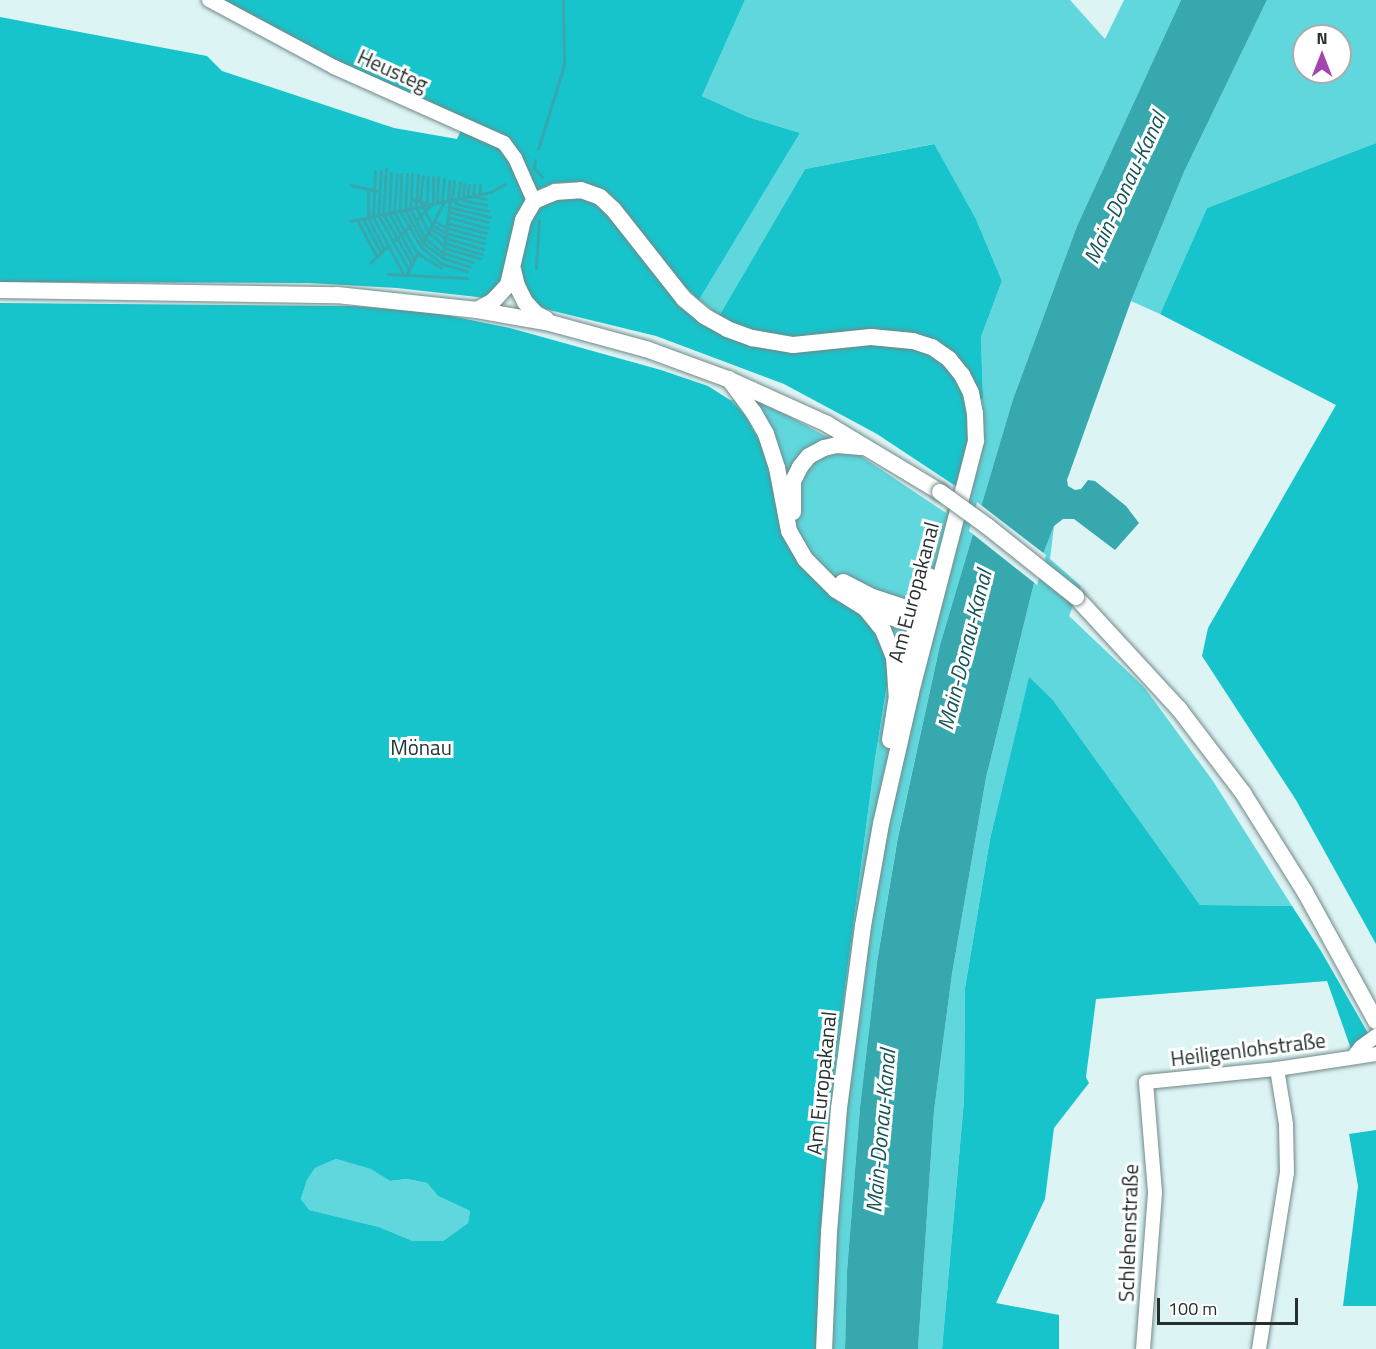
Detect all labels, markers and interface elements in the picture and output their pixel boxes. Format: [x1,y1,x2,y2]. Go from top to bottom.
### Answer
north arrow [1292,24,1352,84]
text: N [1316,26,1328,50]
street label: Heusteg [354,43,432,97]
water label: Main-Donau-Kanal [1078,108,1172,268]
street label: Am Europakanal [882,519,944,665]
water label: Main-Donau-Kanal [932,567,998,733]
park label: Mönau [390,734,452,760]
street label: Am Europakanal [801,1010,841,1156]
street label: Heiligenlohstraße [1169,1027,1327,1071]
water label: Main-Donau-Kanal [861,1048,901,1214]
street label: Schlehenstraße [1113,1164,1143,1302]
scale bar [1160,1286,1301,1324]
text: 100 m [1168,1295,1217,1322]

